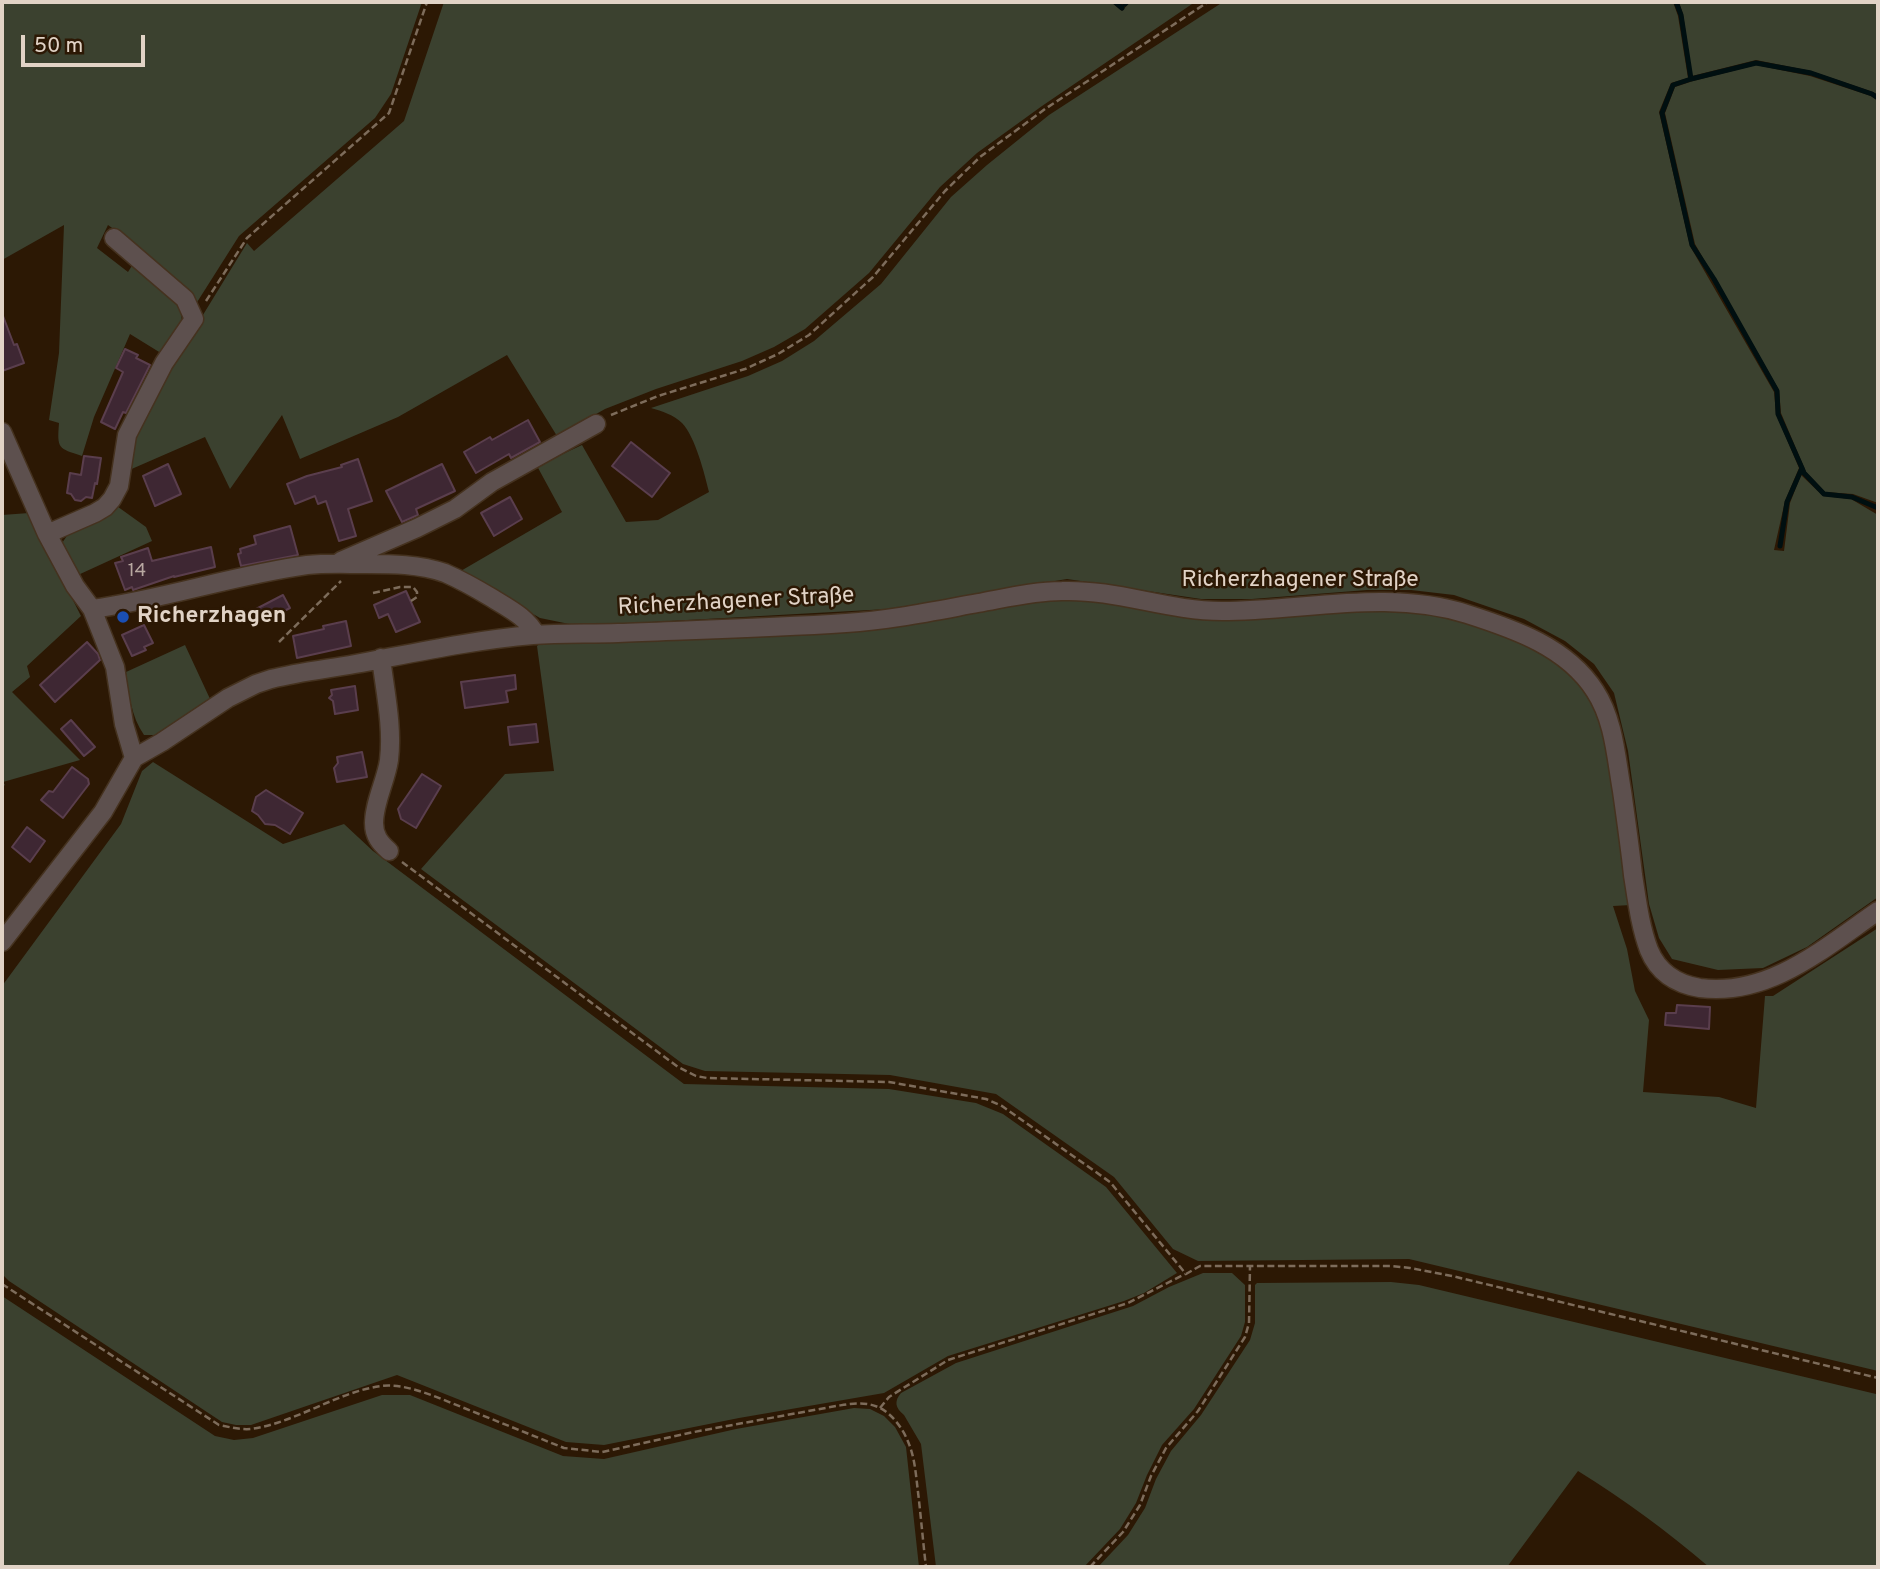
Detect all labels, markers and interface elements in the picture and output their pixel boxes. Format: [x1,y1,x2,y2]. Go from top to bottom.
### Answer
scale bar [24,21,149,65]
text: 50 m [34,33,83,60]
house number: 14 [128,561,146,583]
street label: Richerzhagener Straße [1181,567,1419,595]
street label: Richerzhagener Straße [617,583,855,623]
place label: Richerzhagen [137,603,286,631]
marker: Richerzhagen [115,609,131,625]

